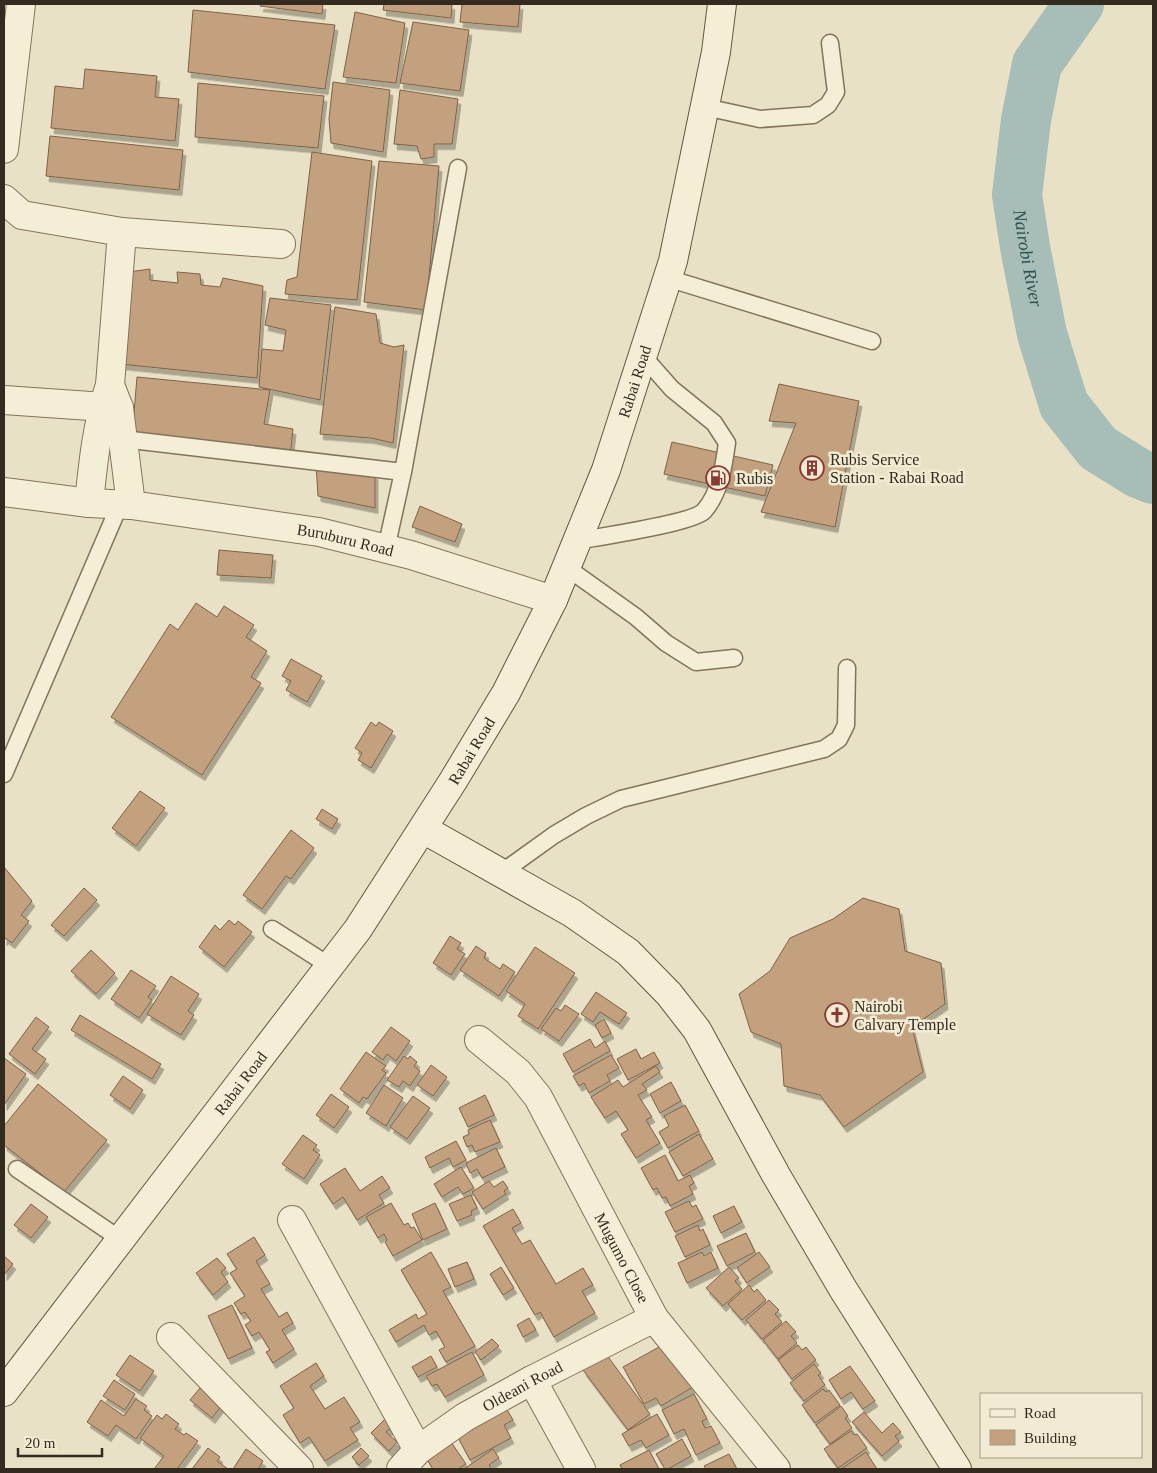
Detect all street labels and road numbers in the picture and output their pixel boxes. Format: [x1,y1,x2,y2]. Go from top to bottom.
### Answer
street label: Rabai Road [615,343,654,420]
street label: Buruburu Road [296,520,396,559]
street label: Rabai Road [445,714,498,787]
street label: Rabai Road [211,1048,270,1118]
street label: Mugumo Close [592,1210,653,1306]
street label: Oldeani Road [479,1358,565,1414]

